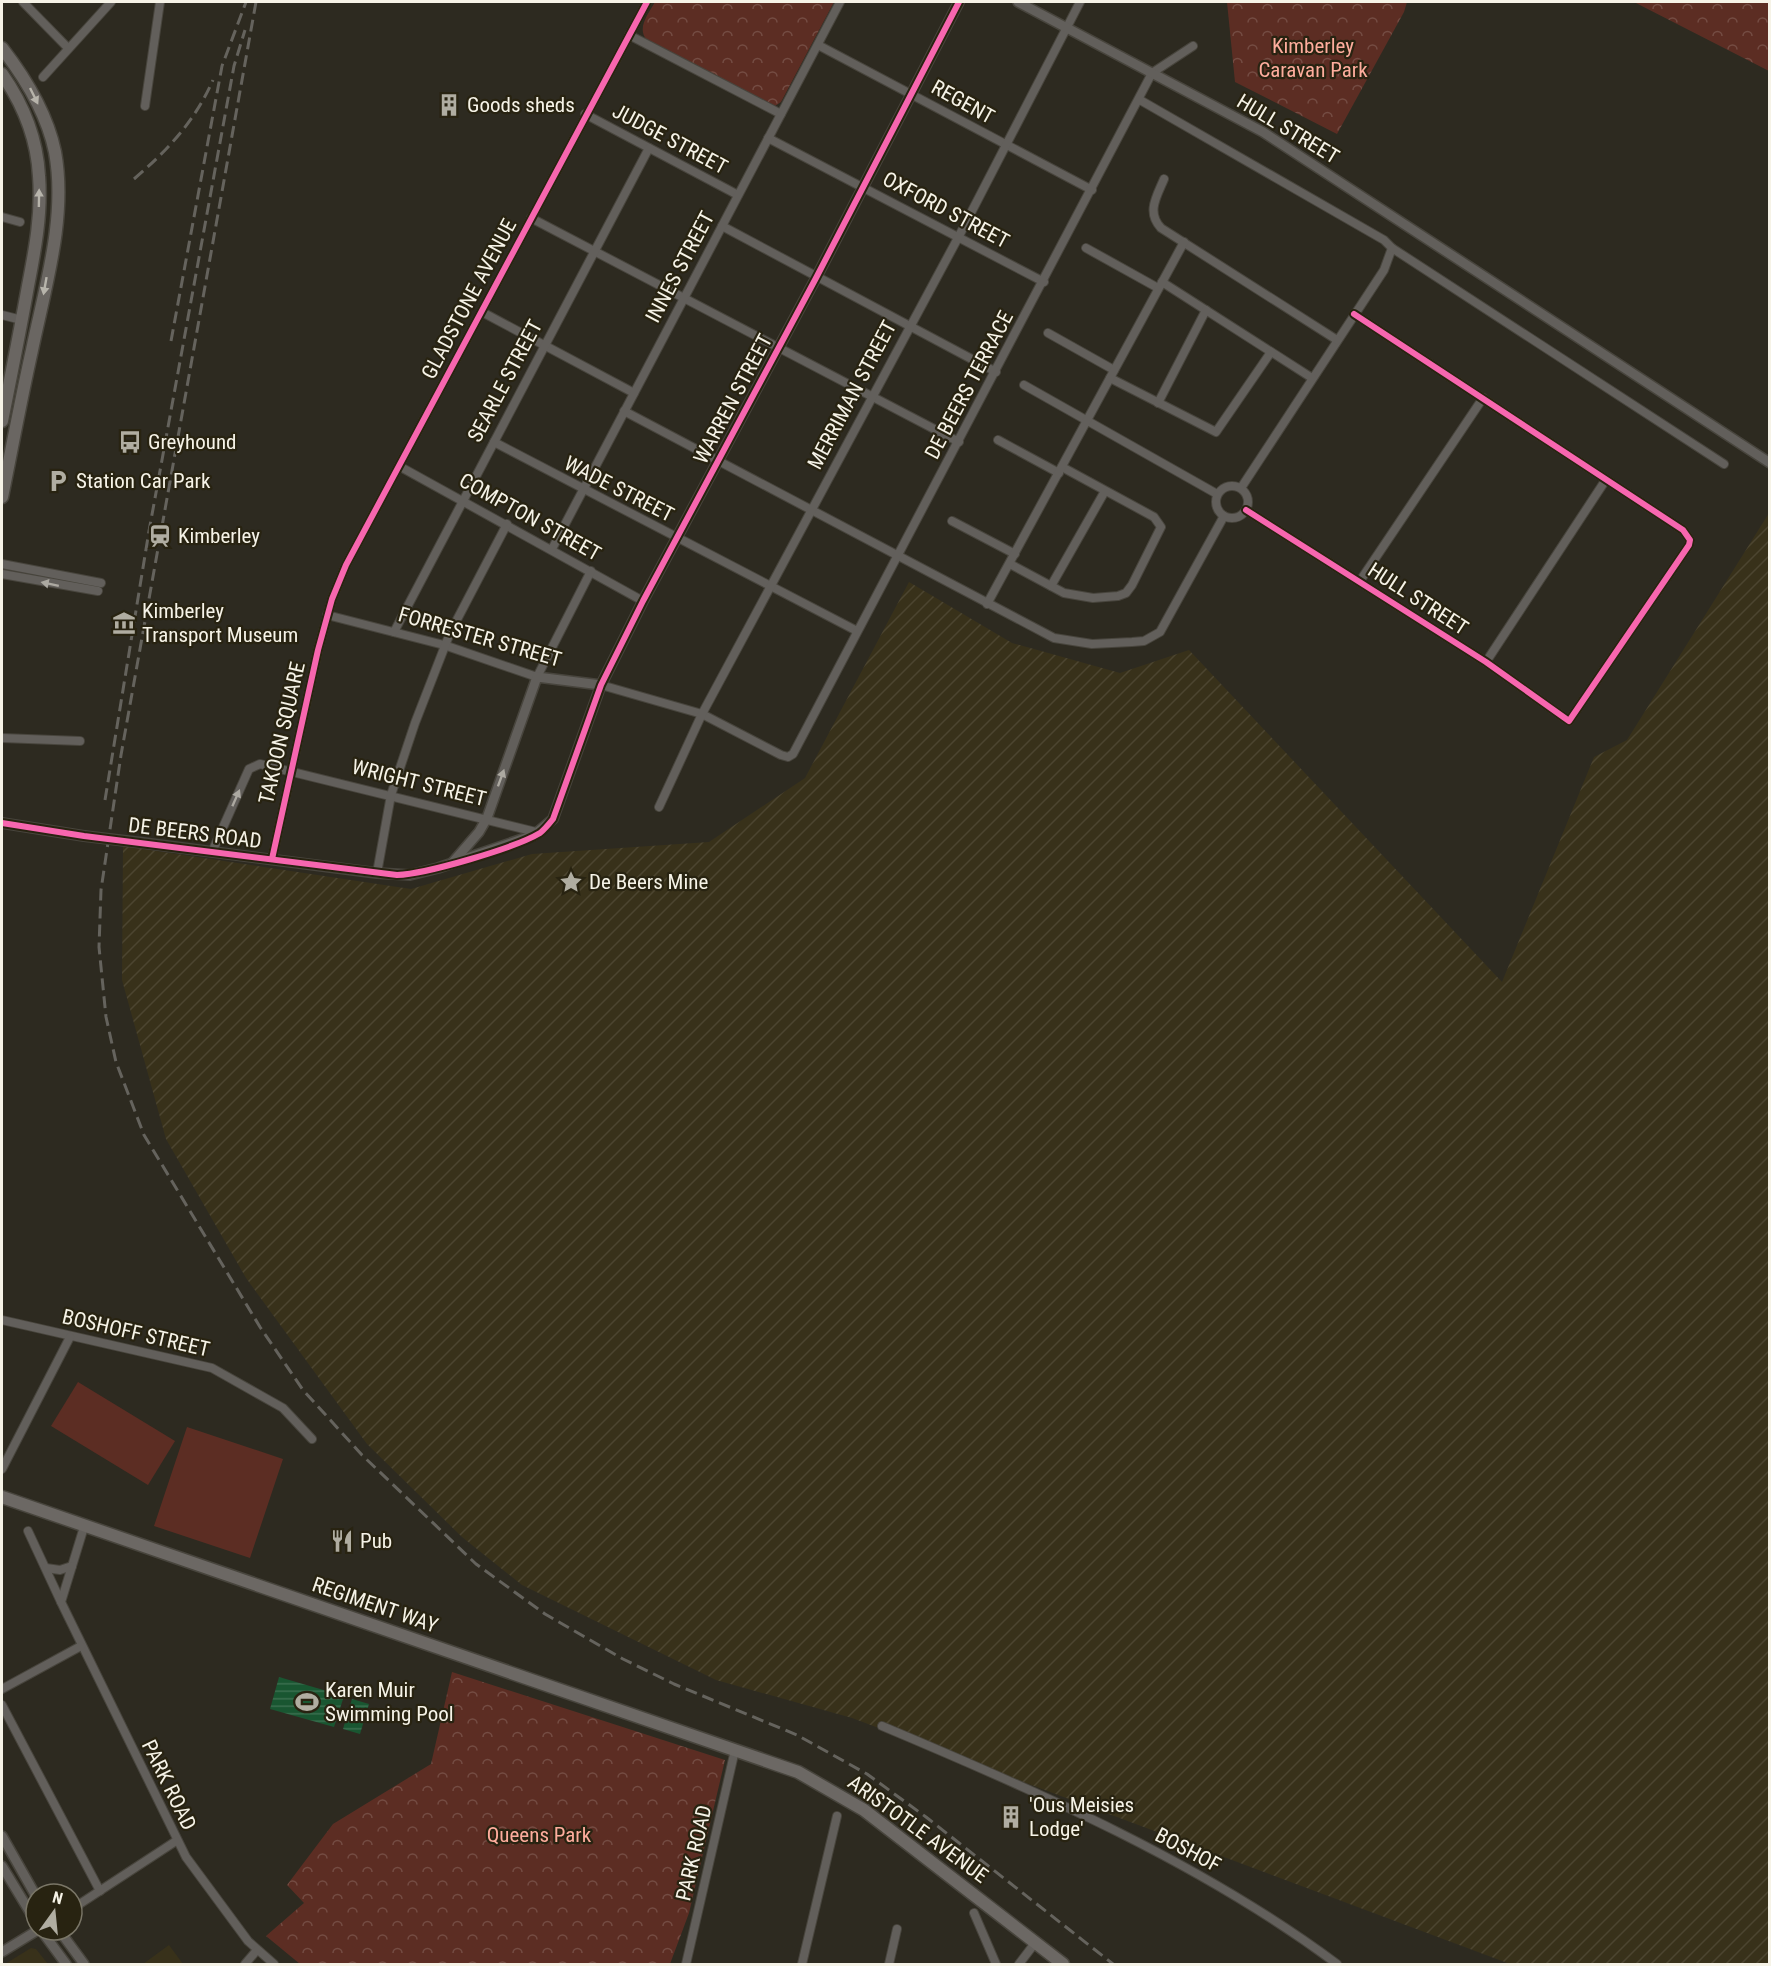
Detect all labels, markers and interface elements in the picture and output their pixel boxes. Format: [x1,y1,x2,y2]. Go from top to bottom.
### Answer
park label: Kimberley Caravan Park [1258,34,1368,82]
street label: REGENT [927,75,999,129]
one-way arrow [29,88,39,105]
street label: HULL STREET [1233,89,1343,169]
building icon: Goods sheds [436,92,462,118]
place label: Goods sheds [467,93,575,117]
street label: JUDGE STREET [608,99,732,179]
street label: OXFORD STREET [879,167,1013,253]
one-way arrow [34,188,44,207]
street label: INNES STREET [641,207,719,327]
street label: GLADSTONE AVENUE [417,215,521,383]
one-way arrow [40,277,49,296]
street label: DE BEERS TERRACE [920,307,1018,463]
street label: SEARLE STREET [463,316,547,446]
street label: MERRIMAN STREET [803,317,901,473]
street label: WARREN STREET [689,330,777,468]
bus stop icon: Greyhound [117,429,143,455]
place label: Greyhound [148,430,237,454]
street label: WADE STREET [560,451,678,527]
parking icon: Station Car Park [45,468,71,494]
street label: COMPTON STREET [455,468,605,566]
place label: Station Car Park [76,469,211,493]
station icon: Kimberley [147,523,173,549]
place label: Kimberley [178,524,260,548]
street label: HULL STREET [1363,558,1473,640]
one-way arrow [40,579,59,588]
place label: Kimberley Transport Museum [142,599,298,647]
street label: FORRESTER STREET [396,602,564,672]
museum icon: Kimberley Transport Museum [111,610,137,636]
street label: TAKOON SQUARE [254,660,310,806]
street label: WRIGHT STREET [349,755,489,811]
one-way arrow [496,769,506,787]
one-way arrow [231,789,241,807]
street label: DE BEERS ROAD [127,813,263,853]
place icon: De Beers Mine [558,869,584,895]
place label: De Beers Mine [589,870,708,894]
street label: BOSHOFF STREET [60,1304,212,1362]
restaurant icon: Pub [329,1528,355,1554]
place label: Pub [360,1529,392,1553]
street label: REGIMENT WAY [309,1572,441,1638]
place label: Karen Muir Swimming Pool [325,1678,454,1726]
sports icon: Karen Muir Swimming Pool [294,1689,320,1715]
street label: PARK ROAD [137,1736,201,1834]
street label: ARISTOTLE AVENUE [843,1770,993,1888]
place label: 'Ous Meisies Lodge' [1029,1793,1134,1841]
street label: PARK ROAD [671,1803,717,1903]
building icon: 'Ous Meisies Lodge' [998,1804,1024,1830]
park label: Queens Park [487,1823,592,1847]
street label: BOSHOF [1151,1823,1225,1877]
north arrow [24,1882,84,1942]
text: N [51,1888,65,1908]

